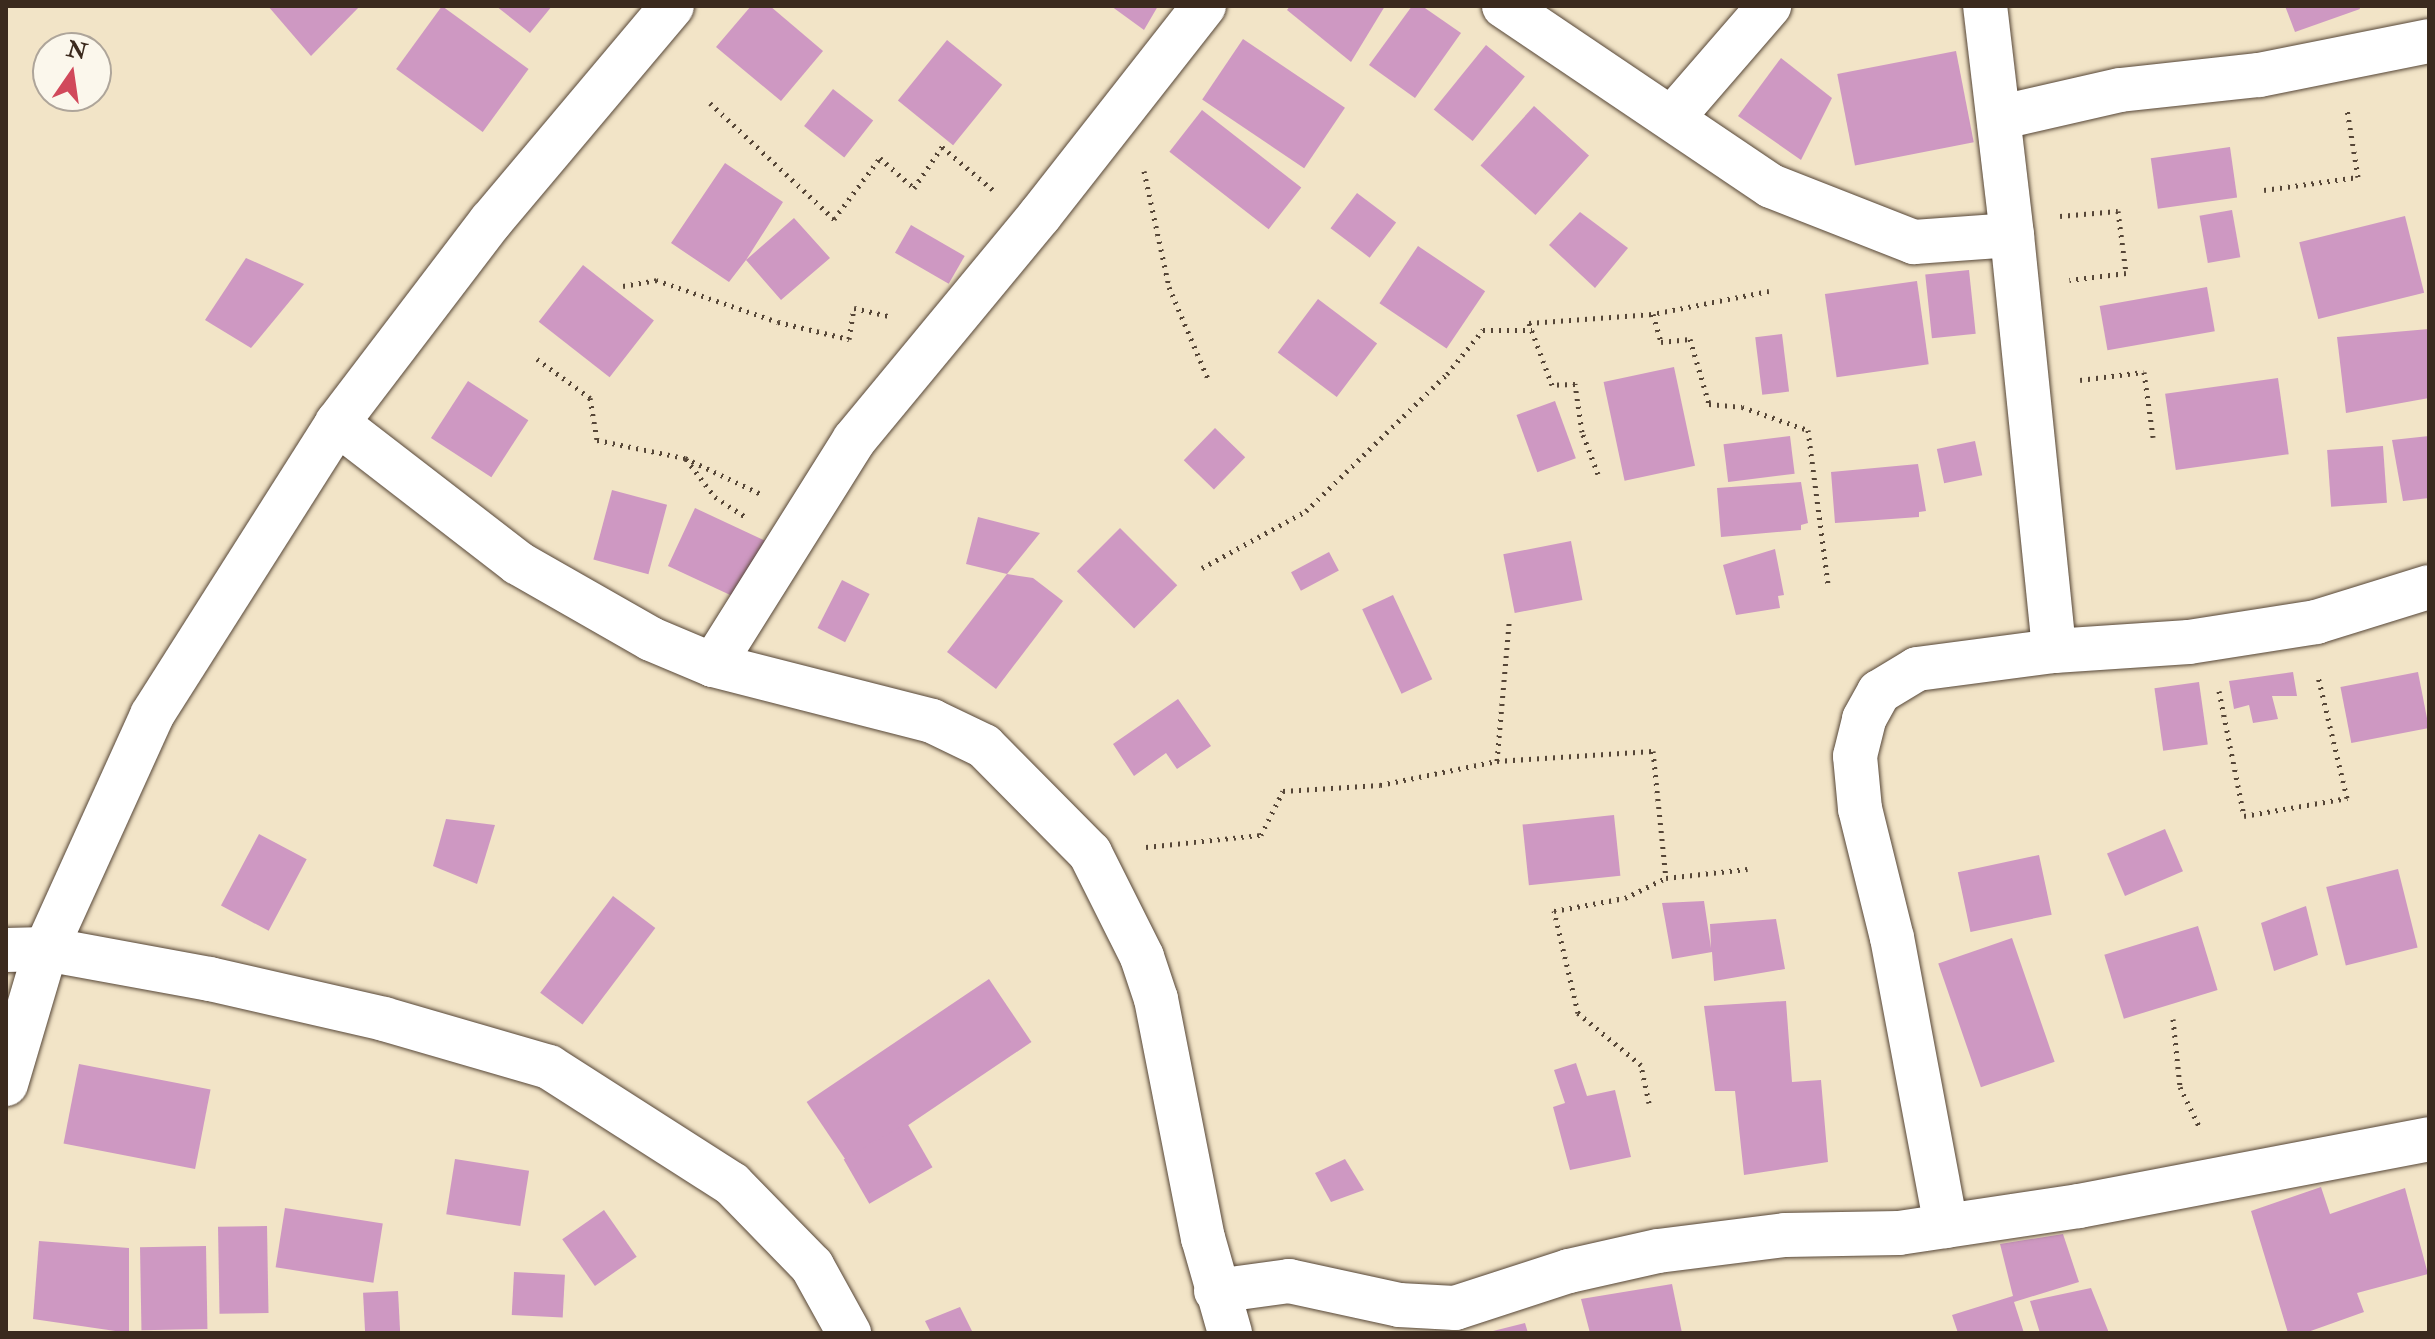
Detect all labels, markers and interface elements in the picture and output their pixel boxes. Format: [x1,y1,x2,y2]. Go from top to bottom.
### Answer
north arrow [32,32,112,112]
text: N [64,35,90,66]

